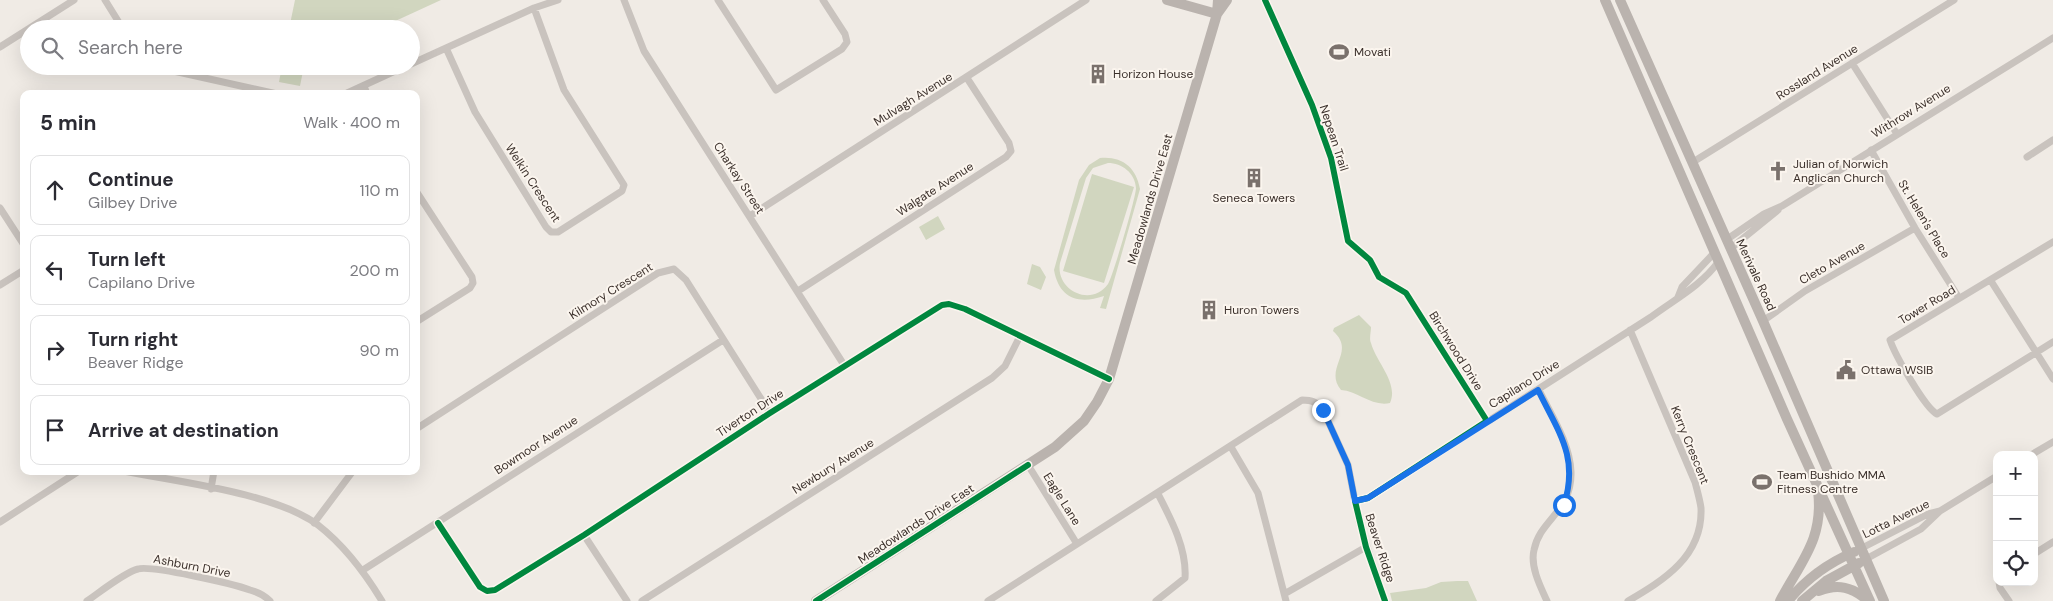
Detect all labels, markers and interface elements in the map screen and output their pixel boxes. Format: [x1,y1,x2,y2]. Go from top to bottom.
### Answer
search box [20,20,420,75]
icon: search [38,34,66,62]
text: Search here [78,35,183,60]
street label: Rossland Avenue [1773,40,1861,104]
sports icon: Movati [1328,41,1350,63]
place label: Movati [1354,44,1391,60]
building icon: Horizon House [1087,63,1109,85]
place label: Horizon House [1113,66,1193,82]
street label: Mulvagh Avenue [871,68,955,130]
street label: Withrow Avenue [1868,80,1954,142]
street label: Nepean Trail [1316,103,1352,173]
text: 5 min [40,109,96,137]
text: Walk · 400 m [303,112,400,133]
street label: Meadowlands Drive East [1124,132,1176,266]
street label: Charkay Street [710,139,768,217]
street label: Welkin Crescent [502,141,564,226]
place label: Julian of Norwich Anglican Church [1793,156,1888,186]
street label: Walgate Avenue [893,158,977,220]
church icon: Julian of Norwich Anglican Church [1767,160,1789,182]
text: Continue [88,167,174,192]
building icon: Seneca Towers [1243,167,1265,189]
icon: ahead [41,176,69,204]
street label: St. Helen's Place [1894,177,1954,261]
text: 110 m [360,180,399,201]
place label: Seneca Towers [1213,190,1295,206]
text: Gilbey Drive [88,192,177,213]
street label: Merivale Road [1732,237,1780,313]
street label: Cleto Avenue [1796,238,1868,288]
text: Turn left [88,247,166,272]
icon: left [41,256,69,284]
street label: Kilmory Crescent [566,259,656,323]
text: 200 m [350,260,399,281]
text: Capilano Drive [88,272,195,293]
street label: Tower Road [1896,282,1958,328]
building icon: Huron Towers [1198,299,1220,321]
place label: Huron Towers [1224,302,1299,318]
street label: Birchwood Drive [1425,308,1487,394]
text: Turn right [88,327,178,352]
icon: right [41,336,69,364]
text: 90 m [359,340,399,361]
text: Beaver Ridge [88,352,184,373]
street label: Capilano Drive [1486,356,1562,412]
public building icon: Ottawa WSIB [1835,359,1857,381]
place label: Ottawa WSIB [1861,362,1933,378]
street label: Tiverton Drive [713,385,787,441]
route end [1312,399,1335,422]
street label: Kerry Crescent [1667,403,1713,487]
street label: Bowmoor Avenue [491,412,581,478]
icon: arrive [41,416,69,444]
text: Arrive at destination [88,418,279,443]
street label: Newbury Avenue [789,434,877,498]
map controls [1993,451,2038,586]
button: + [1993,451,2038,496]
place label: Team Bushido MMA Fitness Centre [1777,467,1886,497]
street label: Eagle Lane [1040,470,1085,529]
sports icon: Team Bushido MMA Fitness Centre [1751,471,1773,493]
street label: Meadowlands Drive East [855,480,977,568]
route start [1553,494,1576,517]
street label: Lotta Avenue [1860,496,1932,542]
button: − [1993,496,2038,541]
street label: Beaver Ridge [1361,511,1399,585]
button: locate [1993,541,2038,586]
street label: Ashburn Drive [152,551,232,581]

